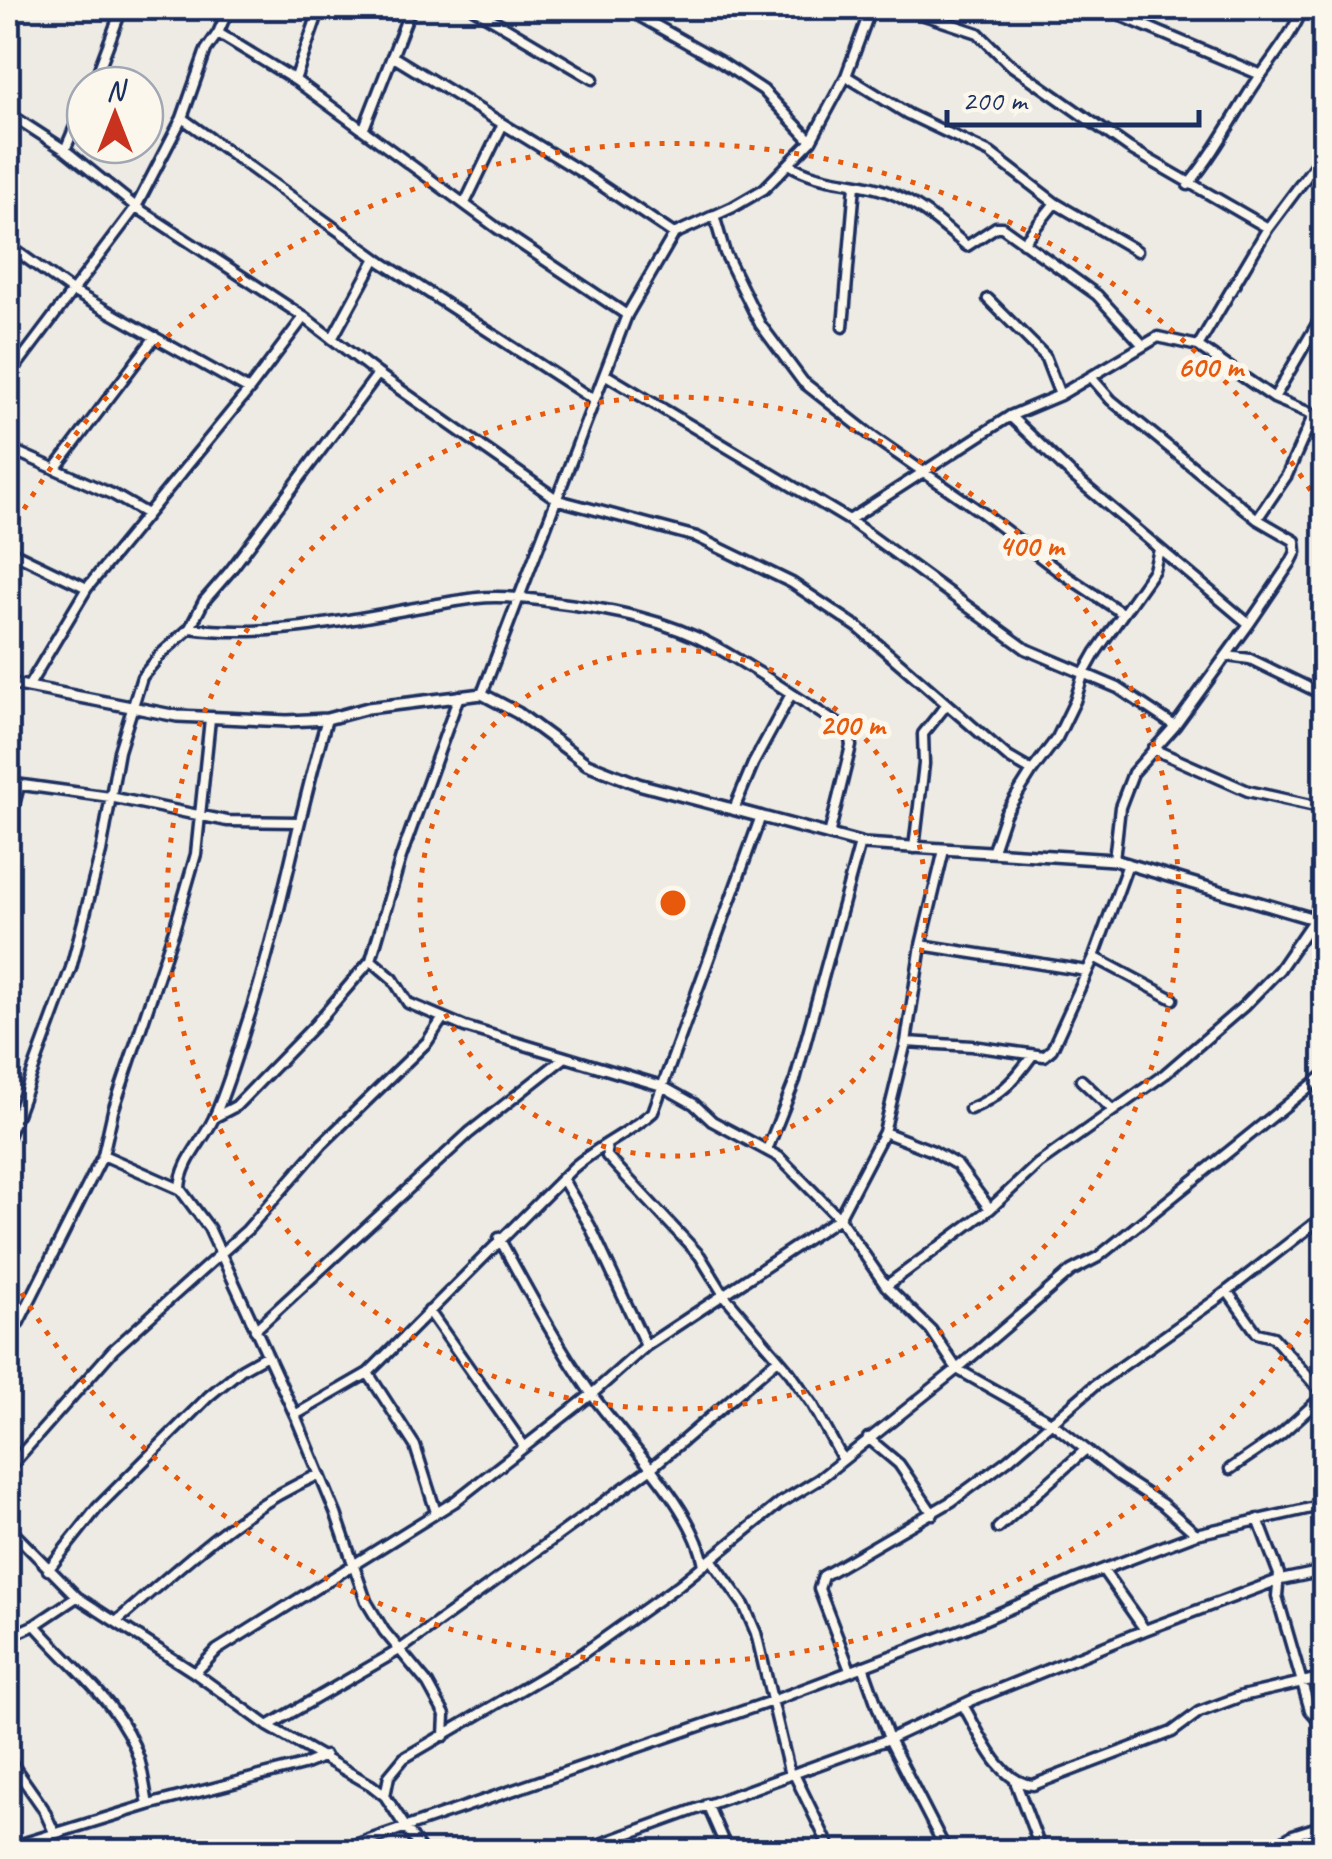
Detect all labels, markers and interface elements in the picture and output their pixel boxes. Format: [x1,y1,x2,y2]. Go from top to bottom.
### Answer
north arrow [65,65,165,165]
scale bar [947,65,1200,127]
text: N [106,73,128,108]
text: 200 m [962,81,1029,119]
text: 600 m [1177,348,1246,386]
text: 400 m [999,527,1066,565]
text: 200 m [820,706,887,744]
centre of rings [655,885,691,921]

